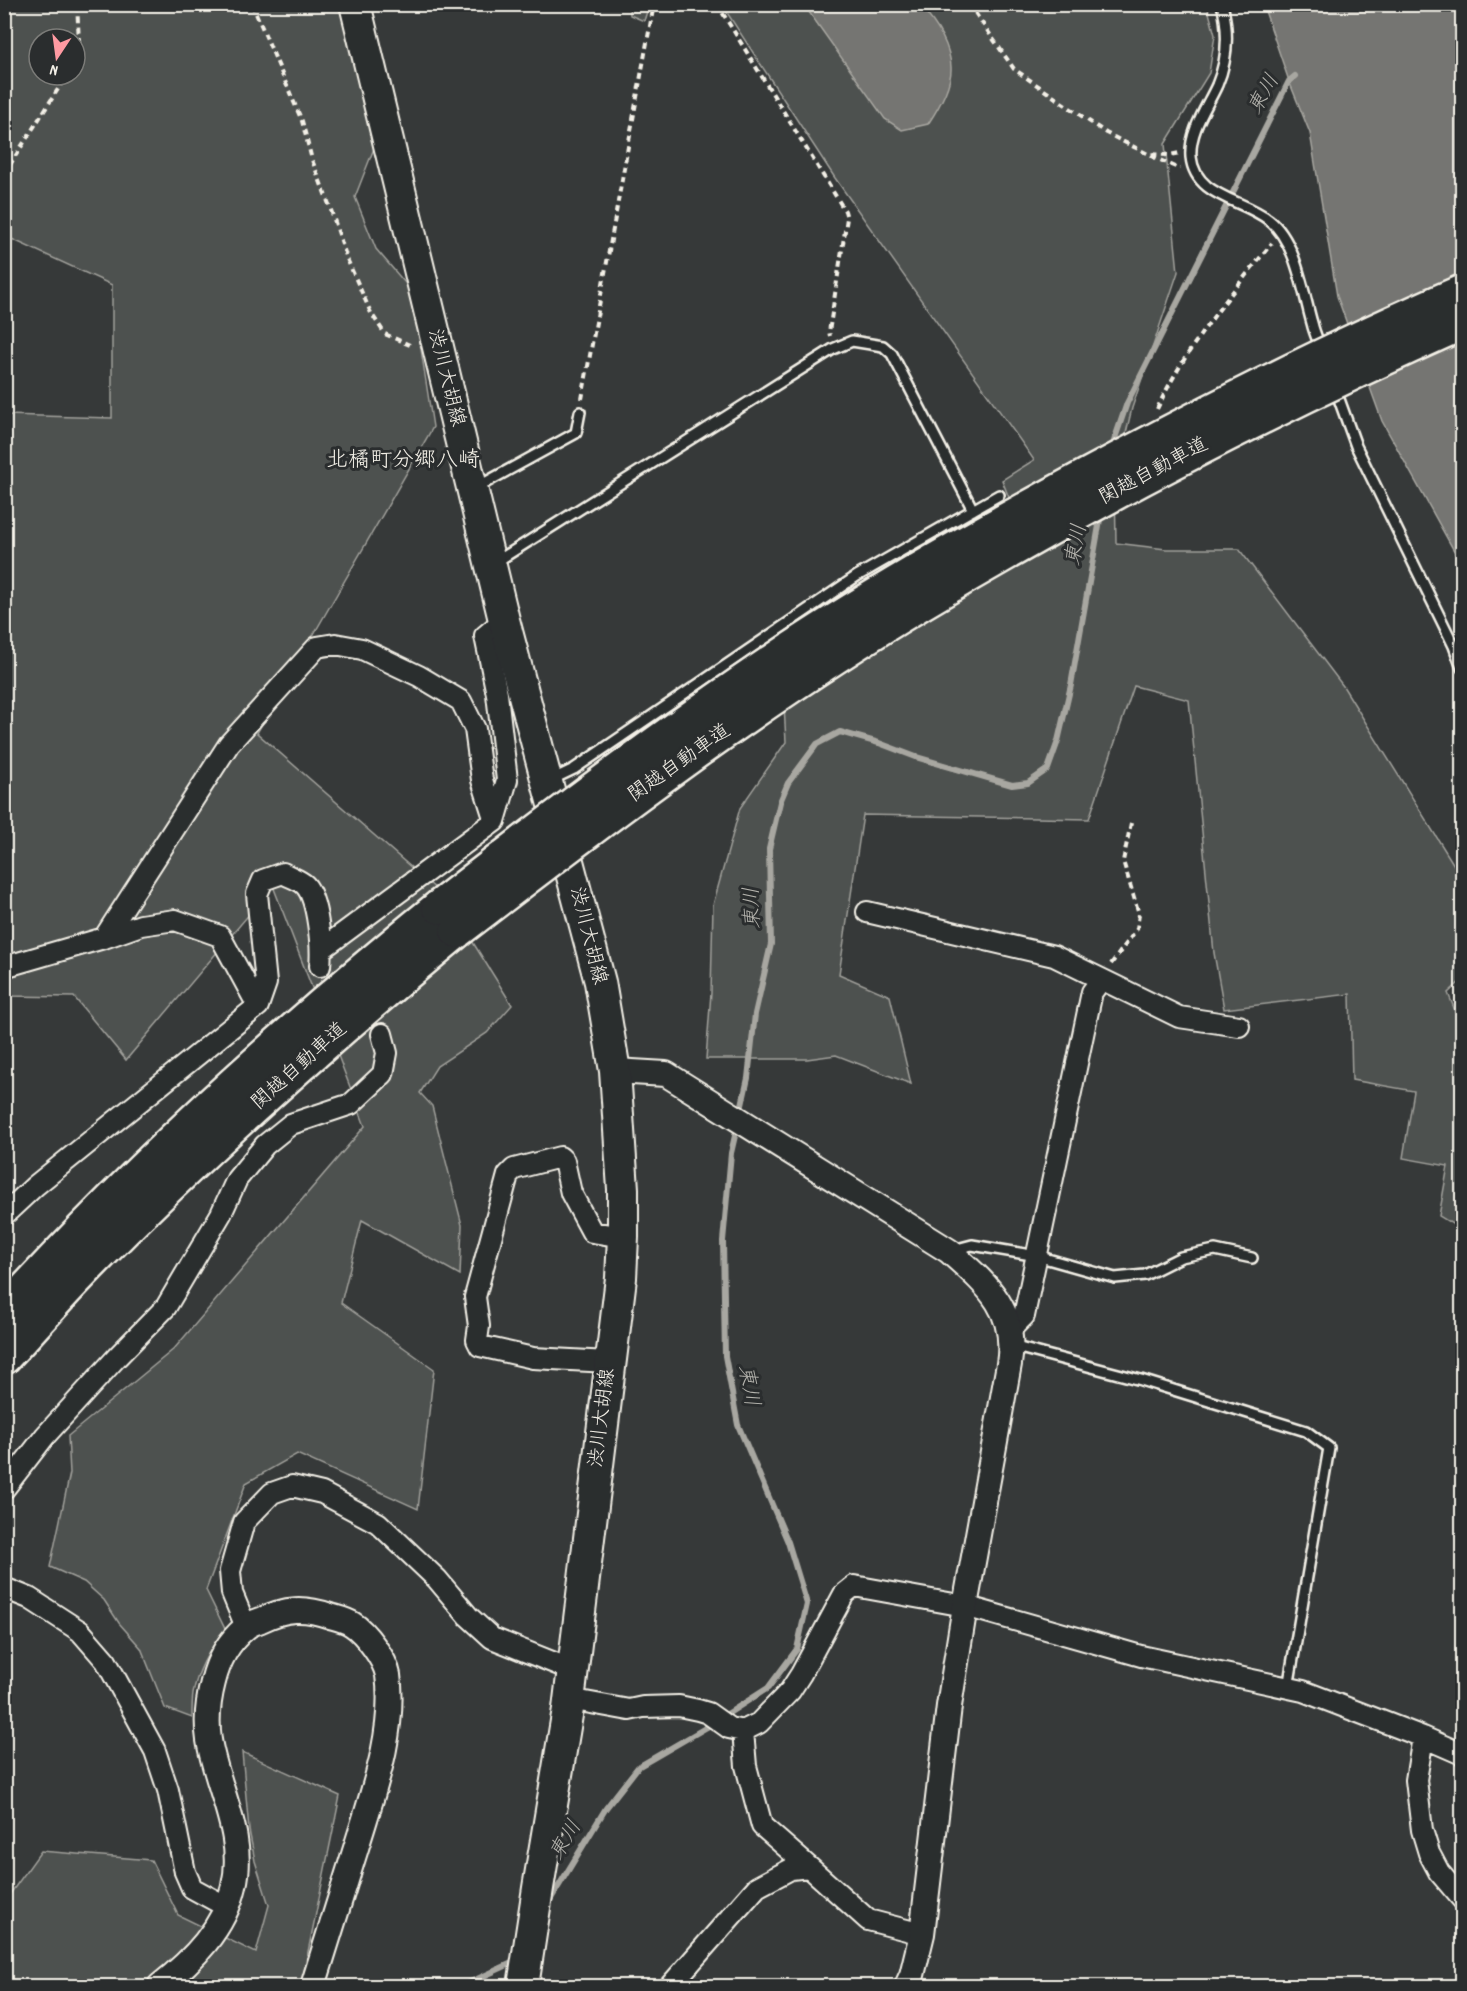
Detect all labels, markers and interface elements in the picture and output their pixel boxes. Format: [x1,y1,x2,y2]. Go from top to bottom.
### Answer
north arrow [27,27,87,87]
text: N [48,57,61,81]
water label: 東川 [1242,69,1288,121]
street label: 渋川大胡線 [419,326,471,430]
street label: 関越自動車道 [1094,431,1214,513]
district label: 北橘町分郷八崎 [326,446,480,477]
water label: 東川 [1060,522,1096,568]
street label: 関越自動車道 [623,718,737,810]
street label: 渋川大胡線 [561,884,613,988]
water label: 東川 [738,886,770,930]
street label: 関越自動車道 [246,1016,354,1118]
water label: 東川 [729,1363,765,1409]
street label: 渋川大胡線 [583,1367,623,1469]
water label: 東川 [543,1815,591,1867]

